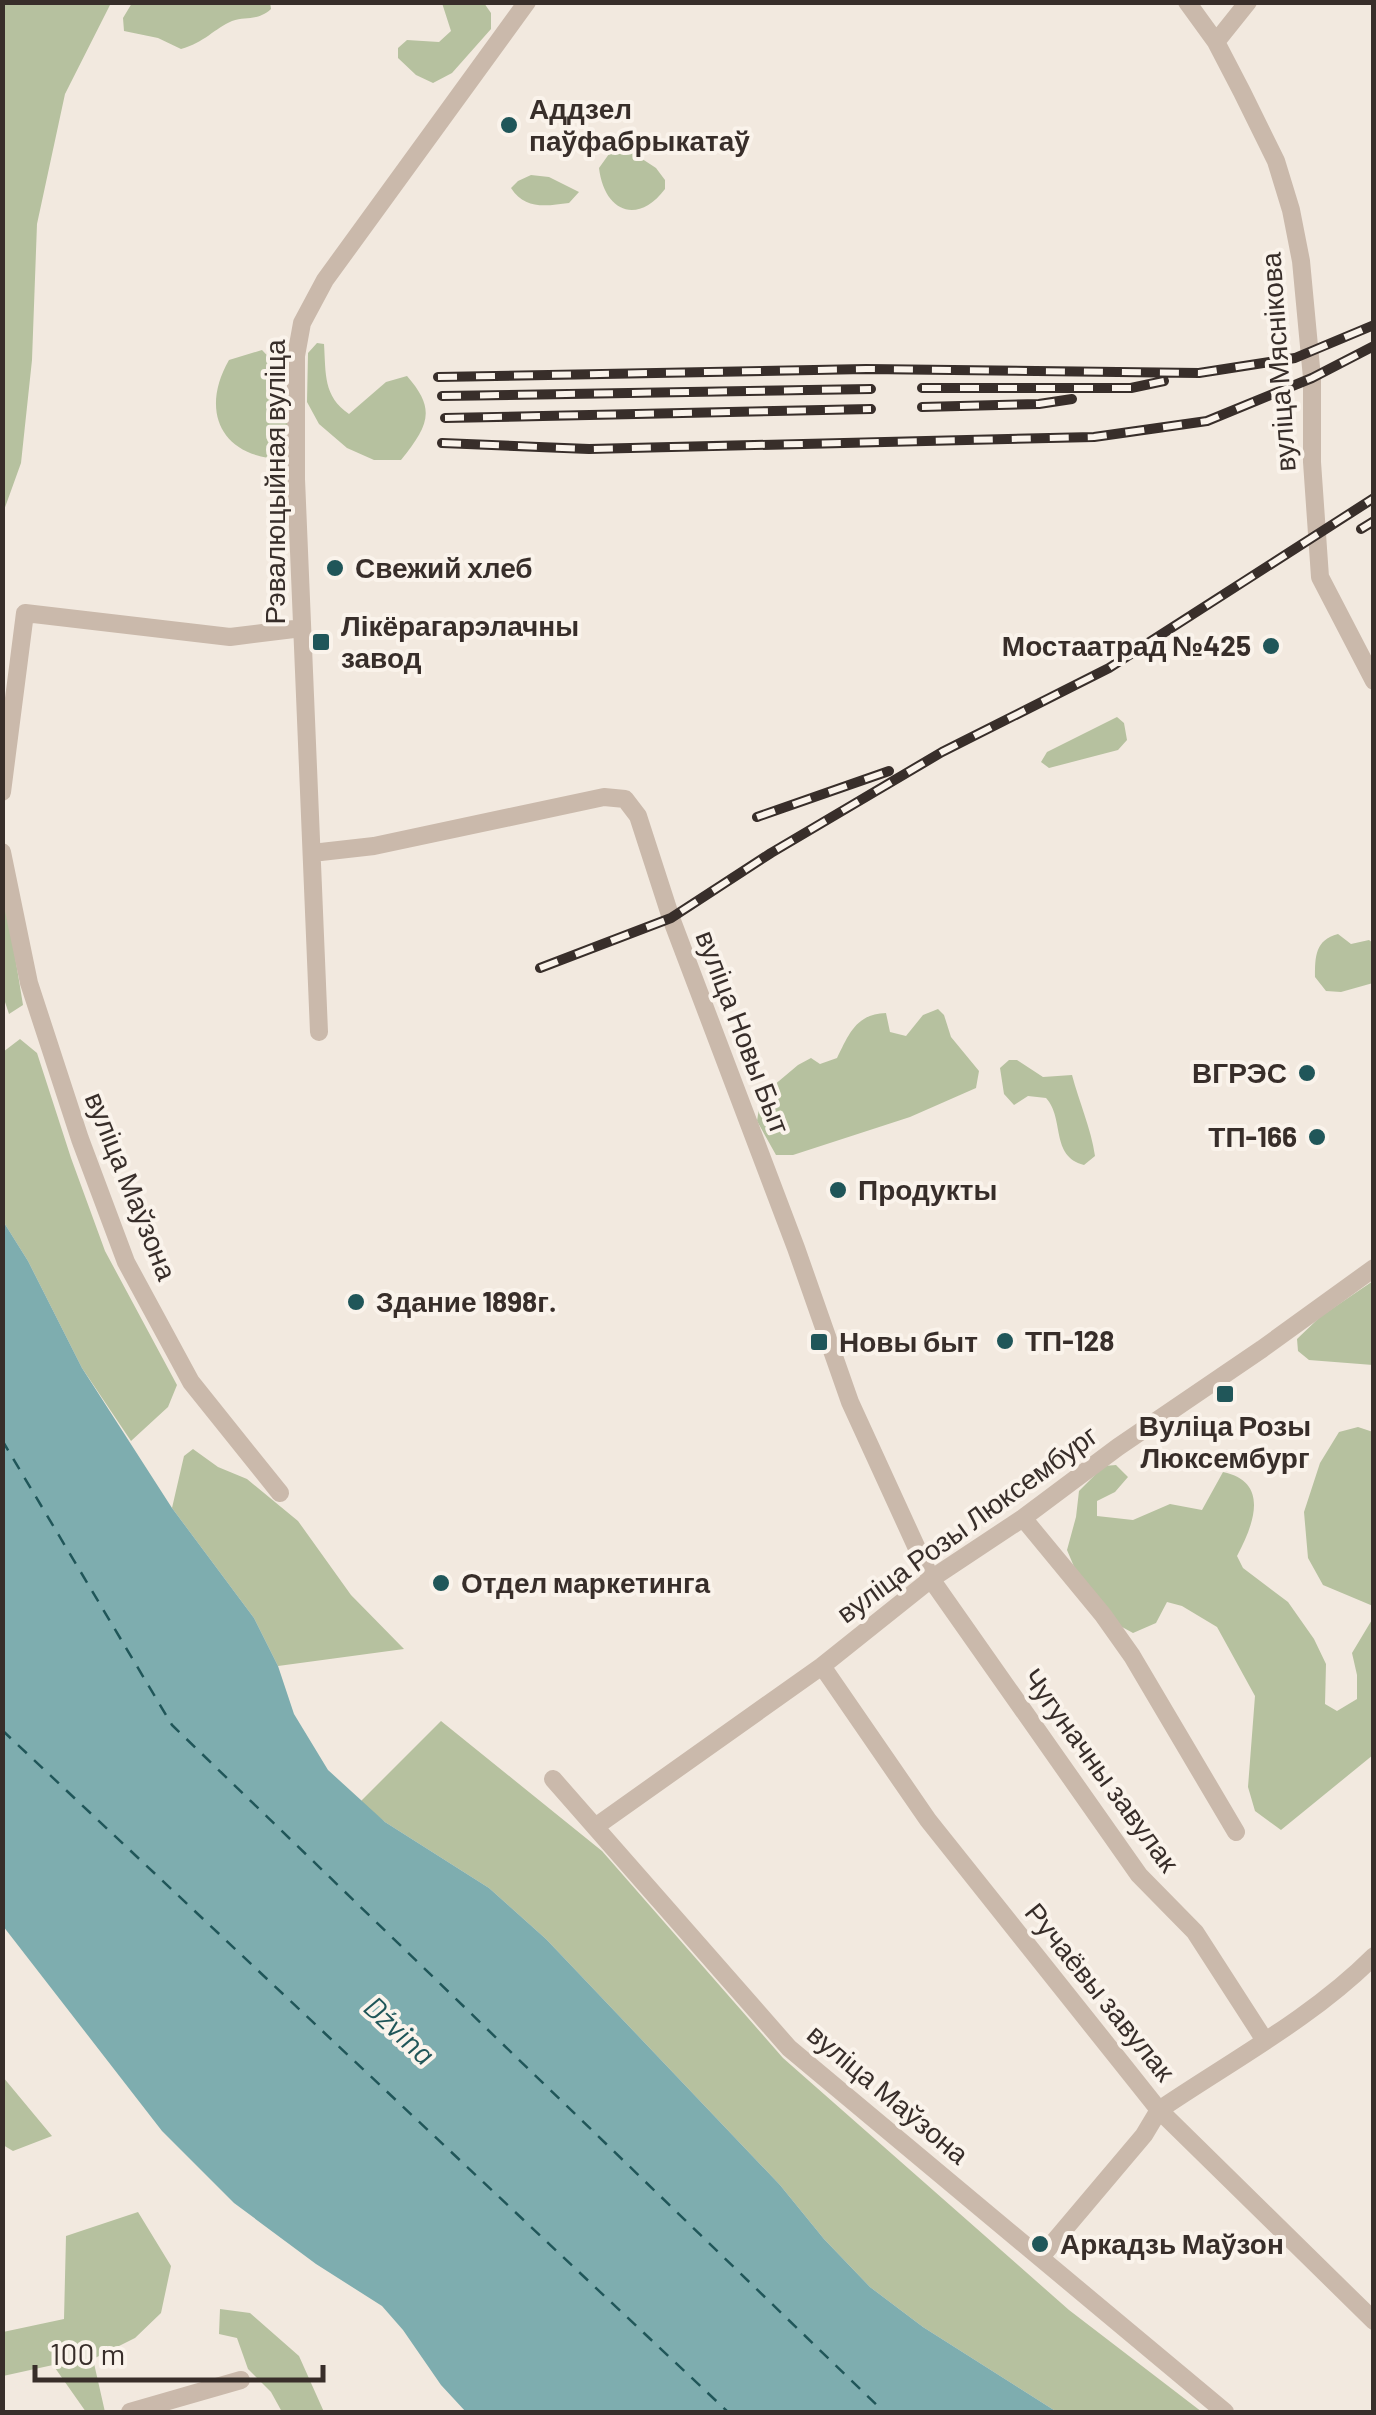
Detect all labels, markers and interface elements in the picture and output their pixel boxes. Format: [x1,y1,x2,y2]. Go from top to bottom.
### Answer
place label: Аддзел паўфабрыкатаў [529,91,750,157]
marker: Аддзел паўфабрыкатаў [498,114,520,136]
street label: вуліца Мяснікова [1252,251,1302,473]
street label: Рэвалюцыйная вуліца [257,339,291,625]
place label: Свежий хлеб [355,550,533,584]
marker: Свежий хлеб [324,557,346,579]
place label: Лікёрагарэлачны завод [341,608,579,674]
place label: Мостаатрад №425 [1002,628,1251,662]
marker: Лікёрагарэлачны завод [310,631,332,653]
marker: Мостаатрад №425 [1260,635,1282,657]
street label: вуліца Новы Быт [690,925,798,1138]
place label: ВГРЭС [1192,1055,1287,1089]
marker: ВГРЭС [1296,1062,1318,1084]
street label: вуліца Маўзона [79,1087,185,1285]
place label: ТП-166 [1208,1119,1297,1153]
marker: ТП-166 [1306,1126,1328,1148]
place label: Продукты [858,1172,997,1206]
marker: Продукты [827,1179,849,1201]
place label: Здание 1898г. [376,1284,556,1318]
marker: Здание 1898г. [345,1291,367,1313]
place label: ТП-128 [1025,1323,1114,1357]
place label: Новы быт [839,1324,978,1358]
marker: ТП-128 [994,1330,1016,1352]
marker: Новы быт [808,1331,830,1353]
marker: Вуліца Розы Люксембург [1214,1383,1236,1405]
place label: Вуліца Розы Люксембург [1139,1408,1311,1474]
street label: вуліца Розы Люксембург [829,1417,1103,1629]
place label: Отдел маркетинга [461,1565,711,1599]
marker: Отдел маркетинга [430,1572,452,1594]
street label: Чугуначны завулак [1017,1661,1187,1878]
street label: Ручаёвы завулак [1019,1895,1183,2088]
water label: Dźvina [357,1988,443,2071]
street label: вуліца Маўзона [801,2016,976,2171]
place label: Аркадзь Маўзон [1060,2226,1284,2260]
marker: Аркадзь Маўзон [1029,2233,1051,2255]
scale bar [35,2320,322,2382]
text: 100 m [50,2335,125,2371]

